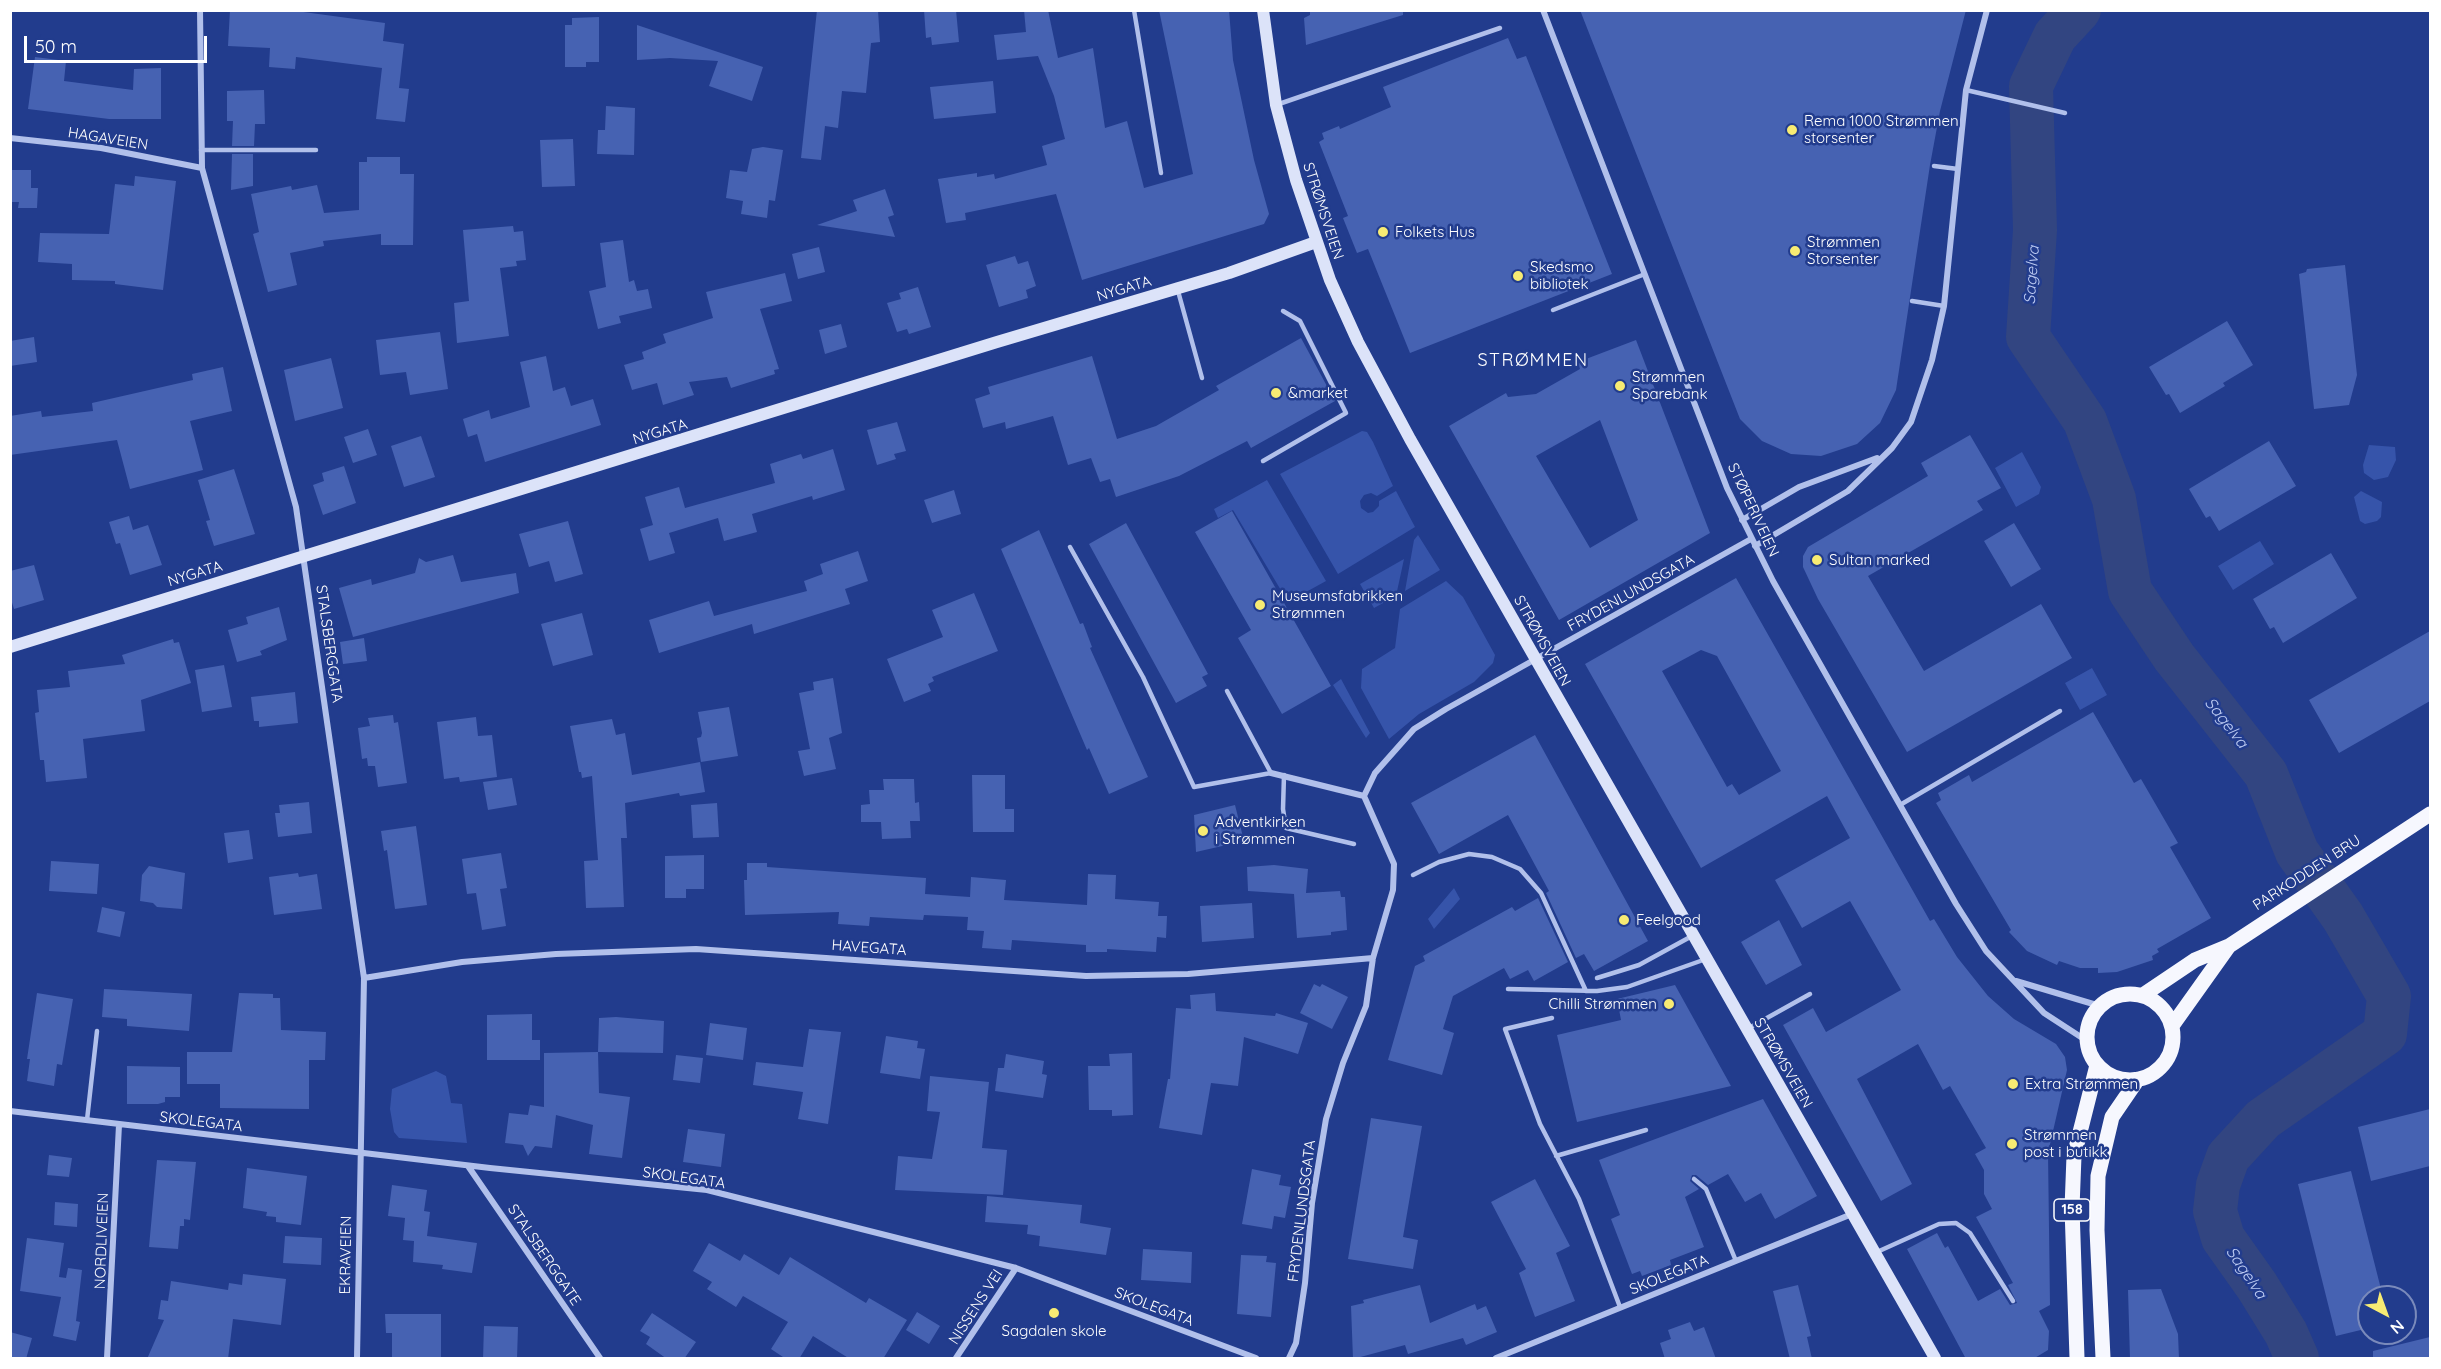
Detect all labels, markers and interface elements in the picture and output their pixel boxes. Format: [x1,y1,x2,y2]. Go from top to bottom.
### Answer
scale bar [27,24,210,62]
text: 50 m [35,35,77,58]
place label: Rema 1000 Strømmen storsenter [1804,112,1959,147]
marker: Rema 1000 Strømmen storsenter [1785,123,1799,137]
street label: HAGAVEIEN [67,124,149,154]
street label: STRØMSVEIEN [1299,160,1347,262]
place label: Folkets Hus [1395,223,1475,241]
marker: Folkets Hus [1376,225,1390,239]
place label: Strømmen Storsenter [1807,233,1880,268]
marker: Strømmen Storsenter [1788,244,1802,258]
water label: Sagelva [2020,245,2044,305]
place label: Skedsmo bibliotek [1530,258,1593,293]
marker: Skedsmo bibliotek [1511,269,1525,283]
street label: NYGATA [1094,272,1154,306]
district label: STRØMMEN [1477,350,1589,372]
place label: Strømmen Sparebank [1632,368,1707,403]
marker: Strømmen Sparebank [1613,379,1627,393]
place label: &market [1288,384,1348,402]
marker: &market [1269,386,1283,400]
street label: NYGATA [630,415,690,449]
street label: STØPERIVEIEN [1723,460,1783,560]
street label: FRYDENLUNDSGATA [1564,551,1698,635]
place label: Sultan marked [1829,551,1930,569]
marker: Sultan marked [1810,553,1824,567]
street label: NYGATA [165,557,225,591]
street label: STALSBERGGATA [312,584,346,704]
place label: Museumsfabrikken Strømmen [1272,587,1403,622]
street label: STRØMSVEIEN [1510,592,1574,690]
marker: Museumsfabrikken Strømmen [1253,598,1267,612]
water label: Sagelva [2200,694,2252,752]
place label: Adventkirken i Strømmen [1215,813,1306,848]
marker: Adventkirken i Strømmen [1196,824,1210,838]
street label: PARKODDEN BRU [2250,831,2364,915]
place label: Feelgood [1636,911,1701,929]
marker: Feelgood [1617,913,1631,927]
street label: HAVEGATA [831,936,907,960]
place label: Chilli Strømmen [1548,995,1657,1013]
marker: Chilli Strømmen [1662,997,1676,1011]
street label: STRØMSVEIEN [1750,1015,1816,1111]
place label: Extra Strømmen [2025,1075,2138,1093]
marker: Extra Strømmen [2006,1077,2020,1091]
street label: SKOLEGATA [158,1108,244,1136]
place label: Strømmen post i butikk [2024,1126,2108,1161]
marker: Strømmen post i butikk [2005,1137,2019,1151]
street label: FRYDENLUNDSGATA [1284,1139,1320,1283]
street label: SKOLEGATA [641,1163,727,1193]
street label: NORDLIVEIEN [91,1192,113,1290]
road number: 158 [2054,1199,2090,1221]
street label: STALSBERGGATE [503,1201,585,1309]
street label: EKRAVEIEN [336,1215,356,1295]
water label: Sagelva [2222,1243,2270,1303]
street label: SKOLEGATA [1627,1251,1711,1299]
street label: NISSENS VEI [945,1266,1007,1348]
street label: SKOLEGATA [1112,1284,1196,1330]
north arrow [2357,1285,2417,1345]
marker: Sagdalen skole [1047,1306,1061,1320]
text: N [2387,1316,2409,1338]
place label: Sagdalen skole [1002,1322,1106,1340]

